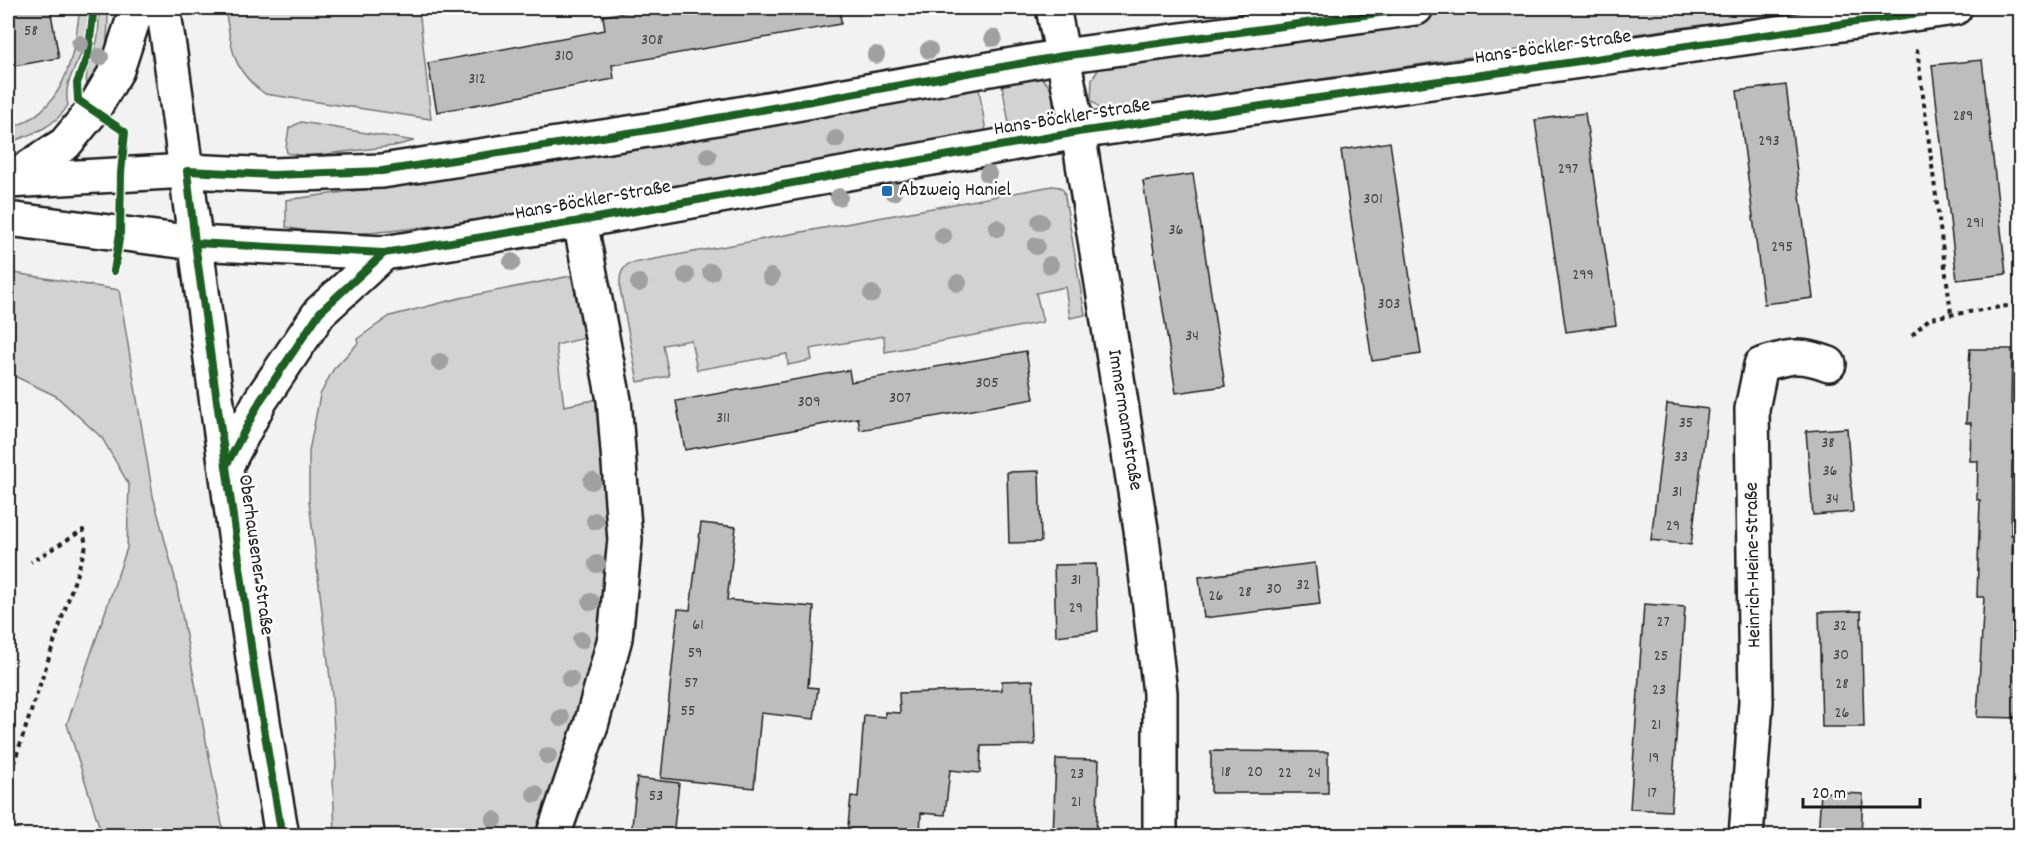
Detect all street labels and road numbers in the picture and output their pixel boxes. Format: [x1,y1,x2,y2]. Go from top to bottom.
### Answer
street label: Hans-Böckler-Straße [1473,23,1633,73]
street label: Hans-Böckler-Straße [992,92,1152,144]
street label: Hans-Böckler-Straße [513,173,673,228]
street label: Immermannstraße [1099,347,1149,493]
street label: Oberhausener Straße [230,473,280,637]
street label: Heinrich-Heine-Straße [1739,482,1769,648]

